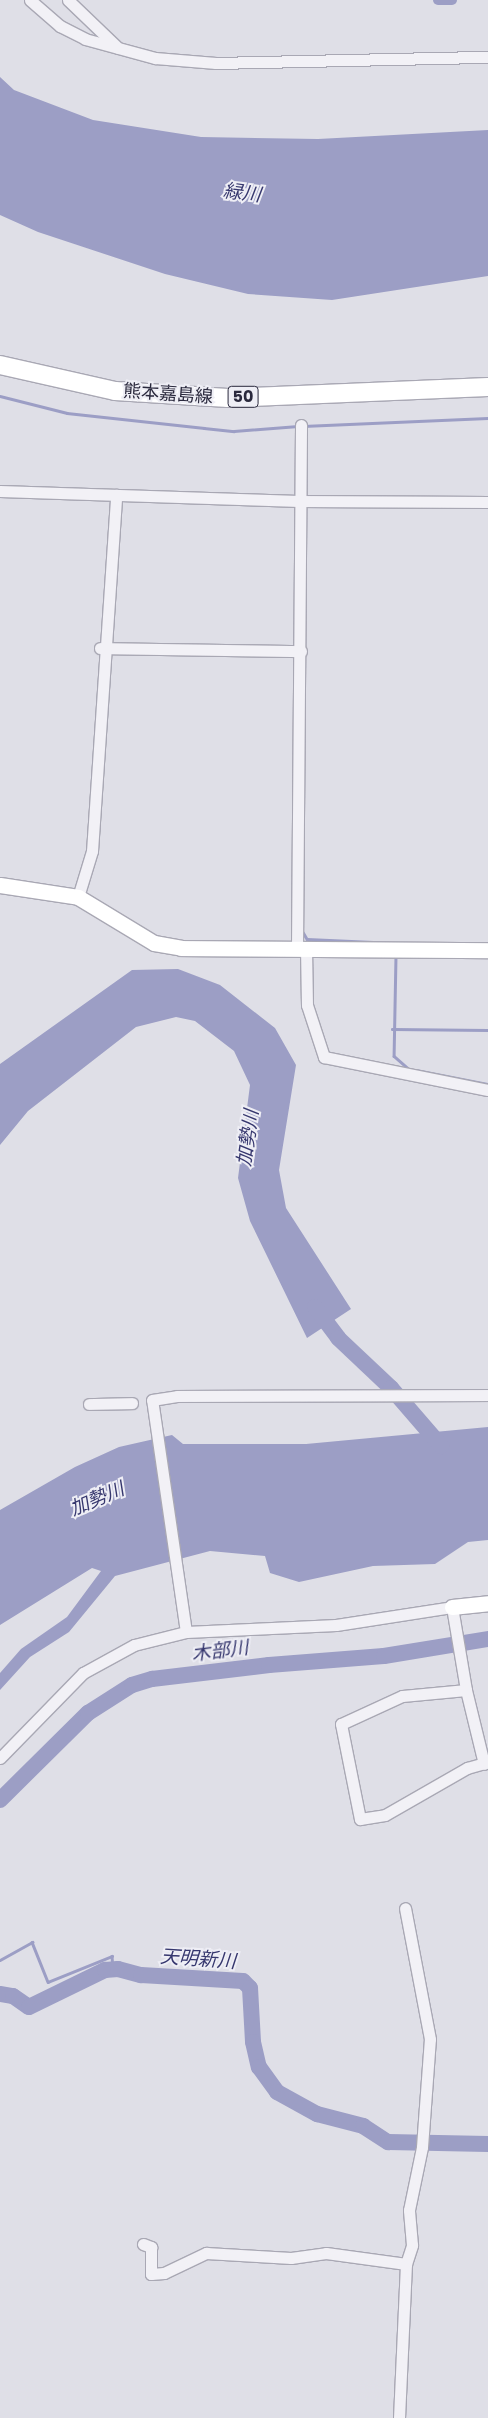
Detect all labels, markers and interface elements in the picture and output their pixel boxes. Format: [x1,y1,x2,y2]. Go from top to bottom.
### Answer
water label: 緑川 [222,179,262,207]
street label: 熊本嘉島線 [122,380,214,408]
road number: 50 [227,384,259,411]
water label: 加勢川 [233,1108,263,1168]
water label: 加勢川 [66,1477,128,1521]
water label: 木部川 [190,1636,250,1666]
water label: 天明新川 [159,1945,237,1973]

